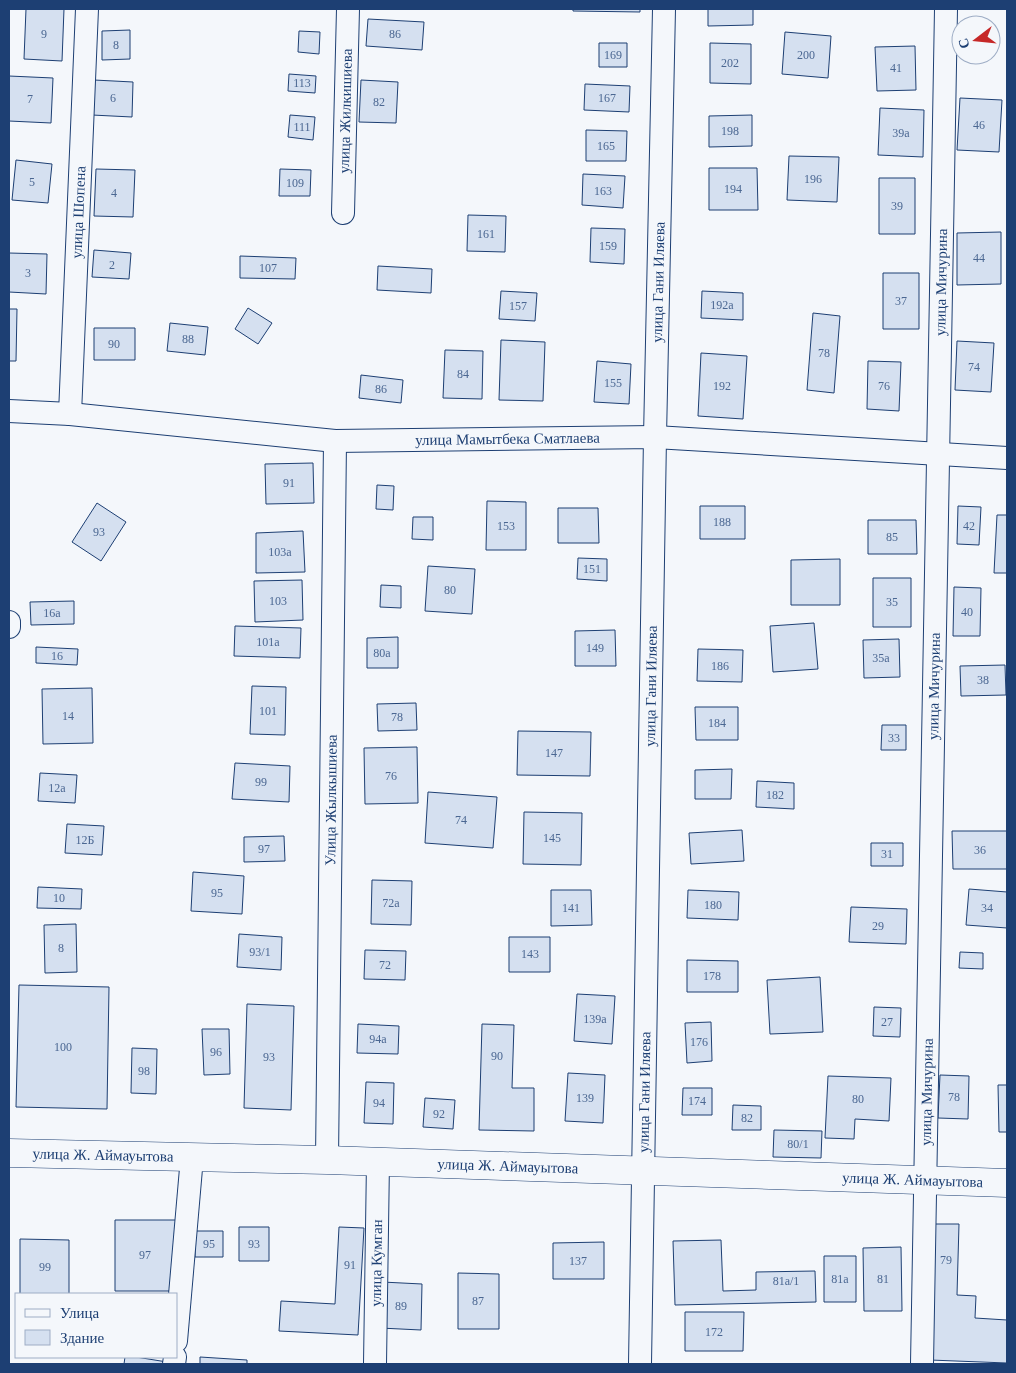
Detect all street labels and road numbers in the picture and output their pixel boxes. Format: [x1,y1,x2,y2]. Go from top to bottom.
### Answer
street label: улица Жилкишиева [336,48,355,174]
street label: улица Шопена [69,165,88,259]
street label: улица Гани Иляева [649,221,668,343]
street label: улица Мичурина [932,228,950,336]
street label: улица Мамытбека Сматлаева [415,430,600,448]
street label: улица Гани Иляева [642,625,660,747]
street label: улица Мичурина [925,632,943,740]
street label: Улица Жылкышиева [322,734,340,866]
street label: улица Гани Иляева [635,1031,653,1153]
street label: улица Мичурина [918,1038,936,1146]
street label: улица Ж. Аймауытова [32,1146,174,1165]
street label: улица Ж. Аймауытова [437,1156,579,1177]
street label: улица Ж. Аймауытова [842,1169,984,1190]
street label: улица Кумган [368,1219,385,1307]

